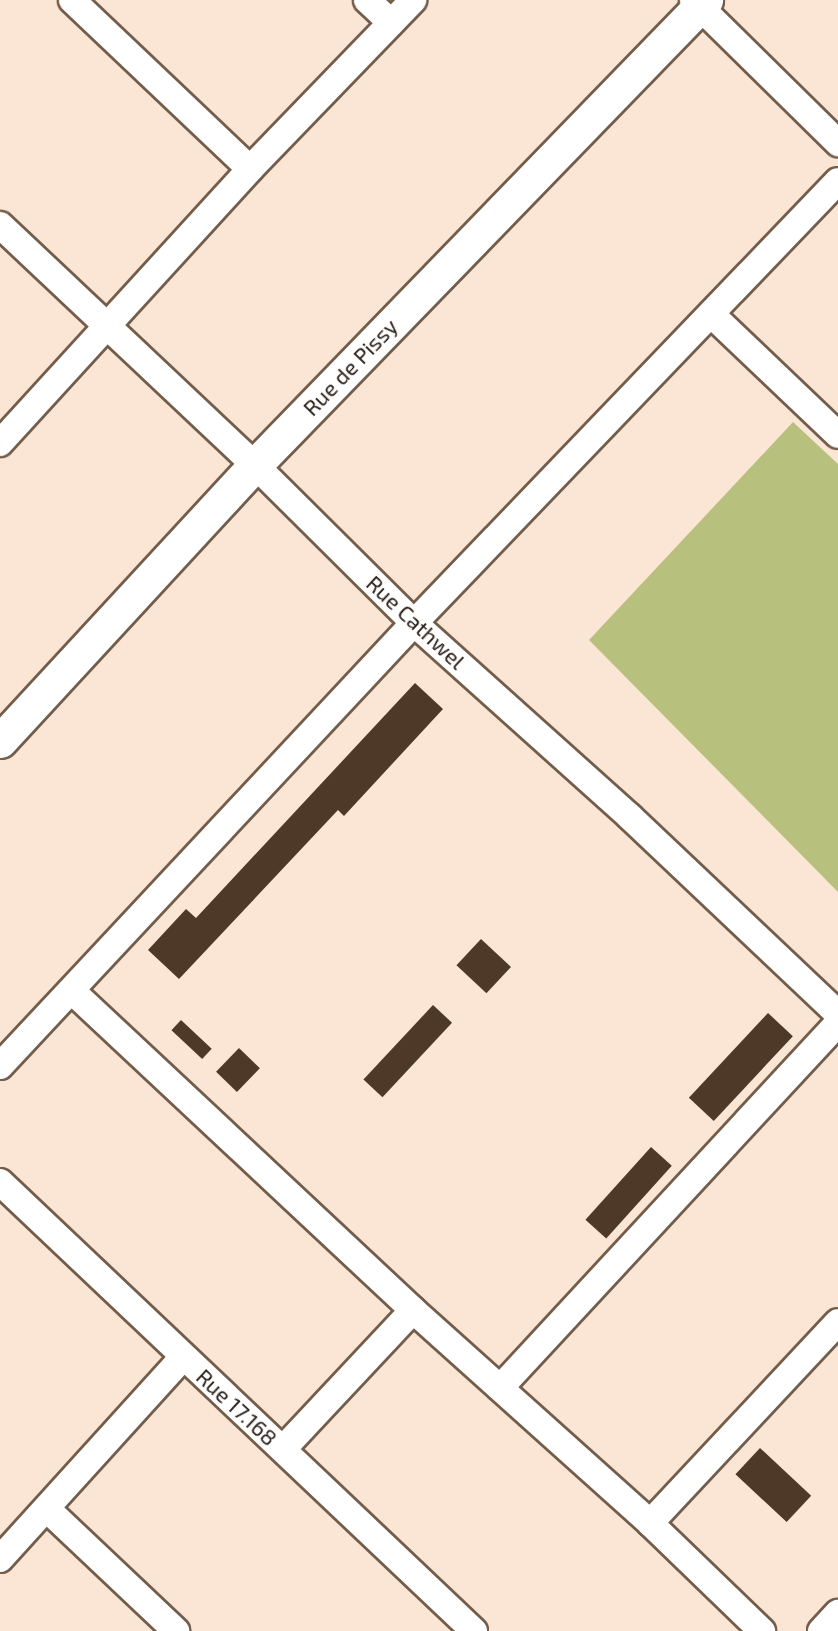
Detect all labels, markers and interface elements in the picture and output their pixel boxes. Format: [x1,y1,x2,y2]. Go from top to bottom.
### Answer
street label: Rue de Pissy [297,313,403,421]
street label: Rue Cathwel [361,570,471,674]
street label: Rue 17.168 [191,1363,283,1451]

